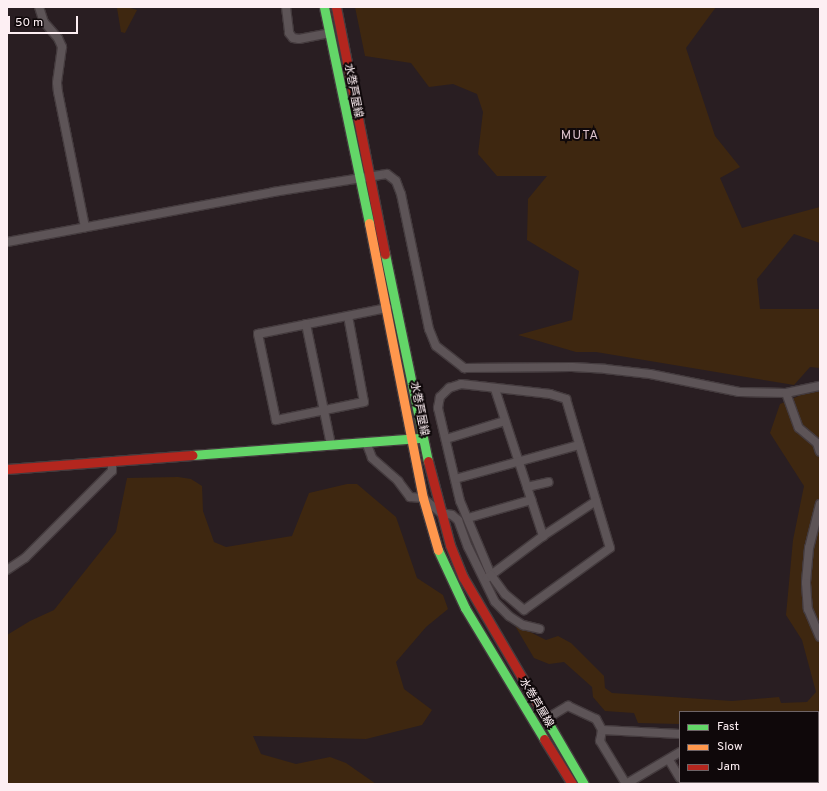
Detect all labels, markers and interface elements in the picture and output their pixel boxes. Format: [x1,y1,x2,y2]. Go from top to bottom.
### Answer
scale bar [10,8,80,34]
text: 50 m [15,15,43,31]
street label: 水巻芦屋線 [341,63,365,119]
district label: MUTA [561,128,599,144]
street label: 水巻芦屋線 [407,381,431,437]
street label: 水巻芦屋線 [516,676,556,730]
legend [679,711,819,783]
text: Fast [717,719,739,735]
text: Slow [717,739,743,755]
text: Jam [717,759,740,775]

